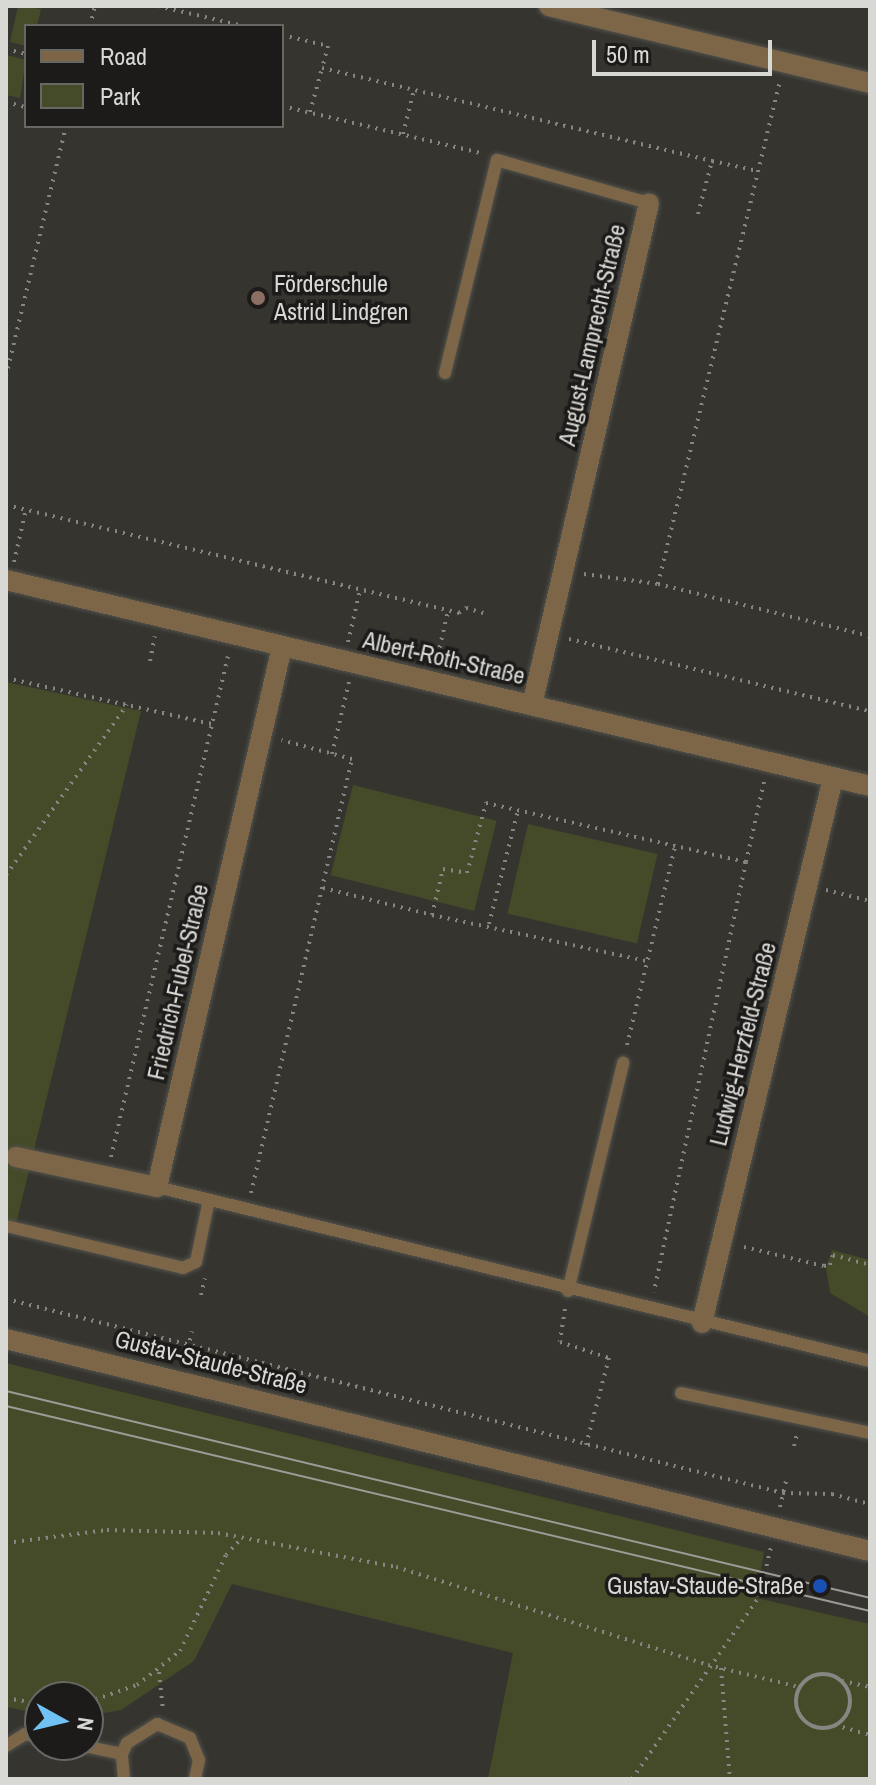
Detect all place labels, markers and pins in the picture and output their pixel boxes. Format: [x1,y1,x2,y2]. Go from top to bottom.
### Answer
place label: Förderschule Astrid Lindgren [274,270,409,326]
marker: Förderschule Astrid Lindgren [249,289,267,307]
place label: Gustav-Staude-Straße [607,1572,804,1600]
marker: Gustav-Staude-Straße [811,1577,829,1595]

